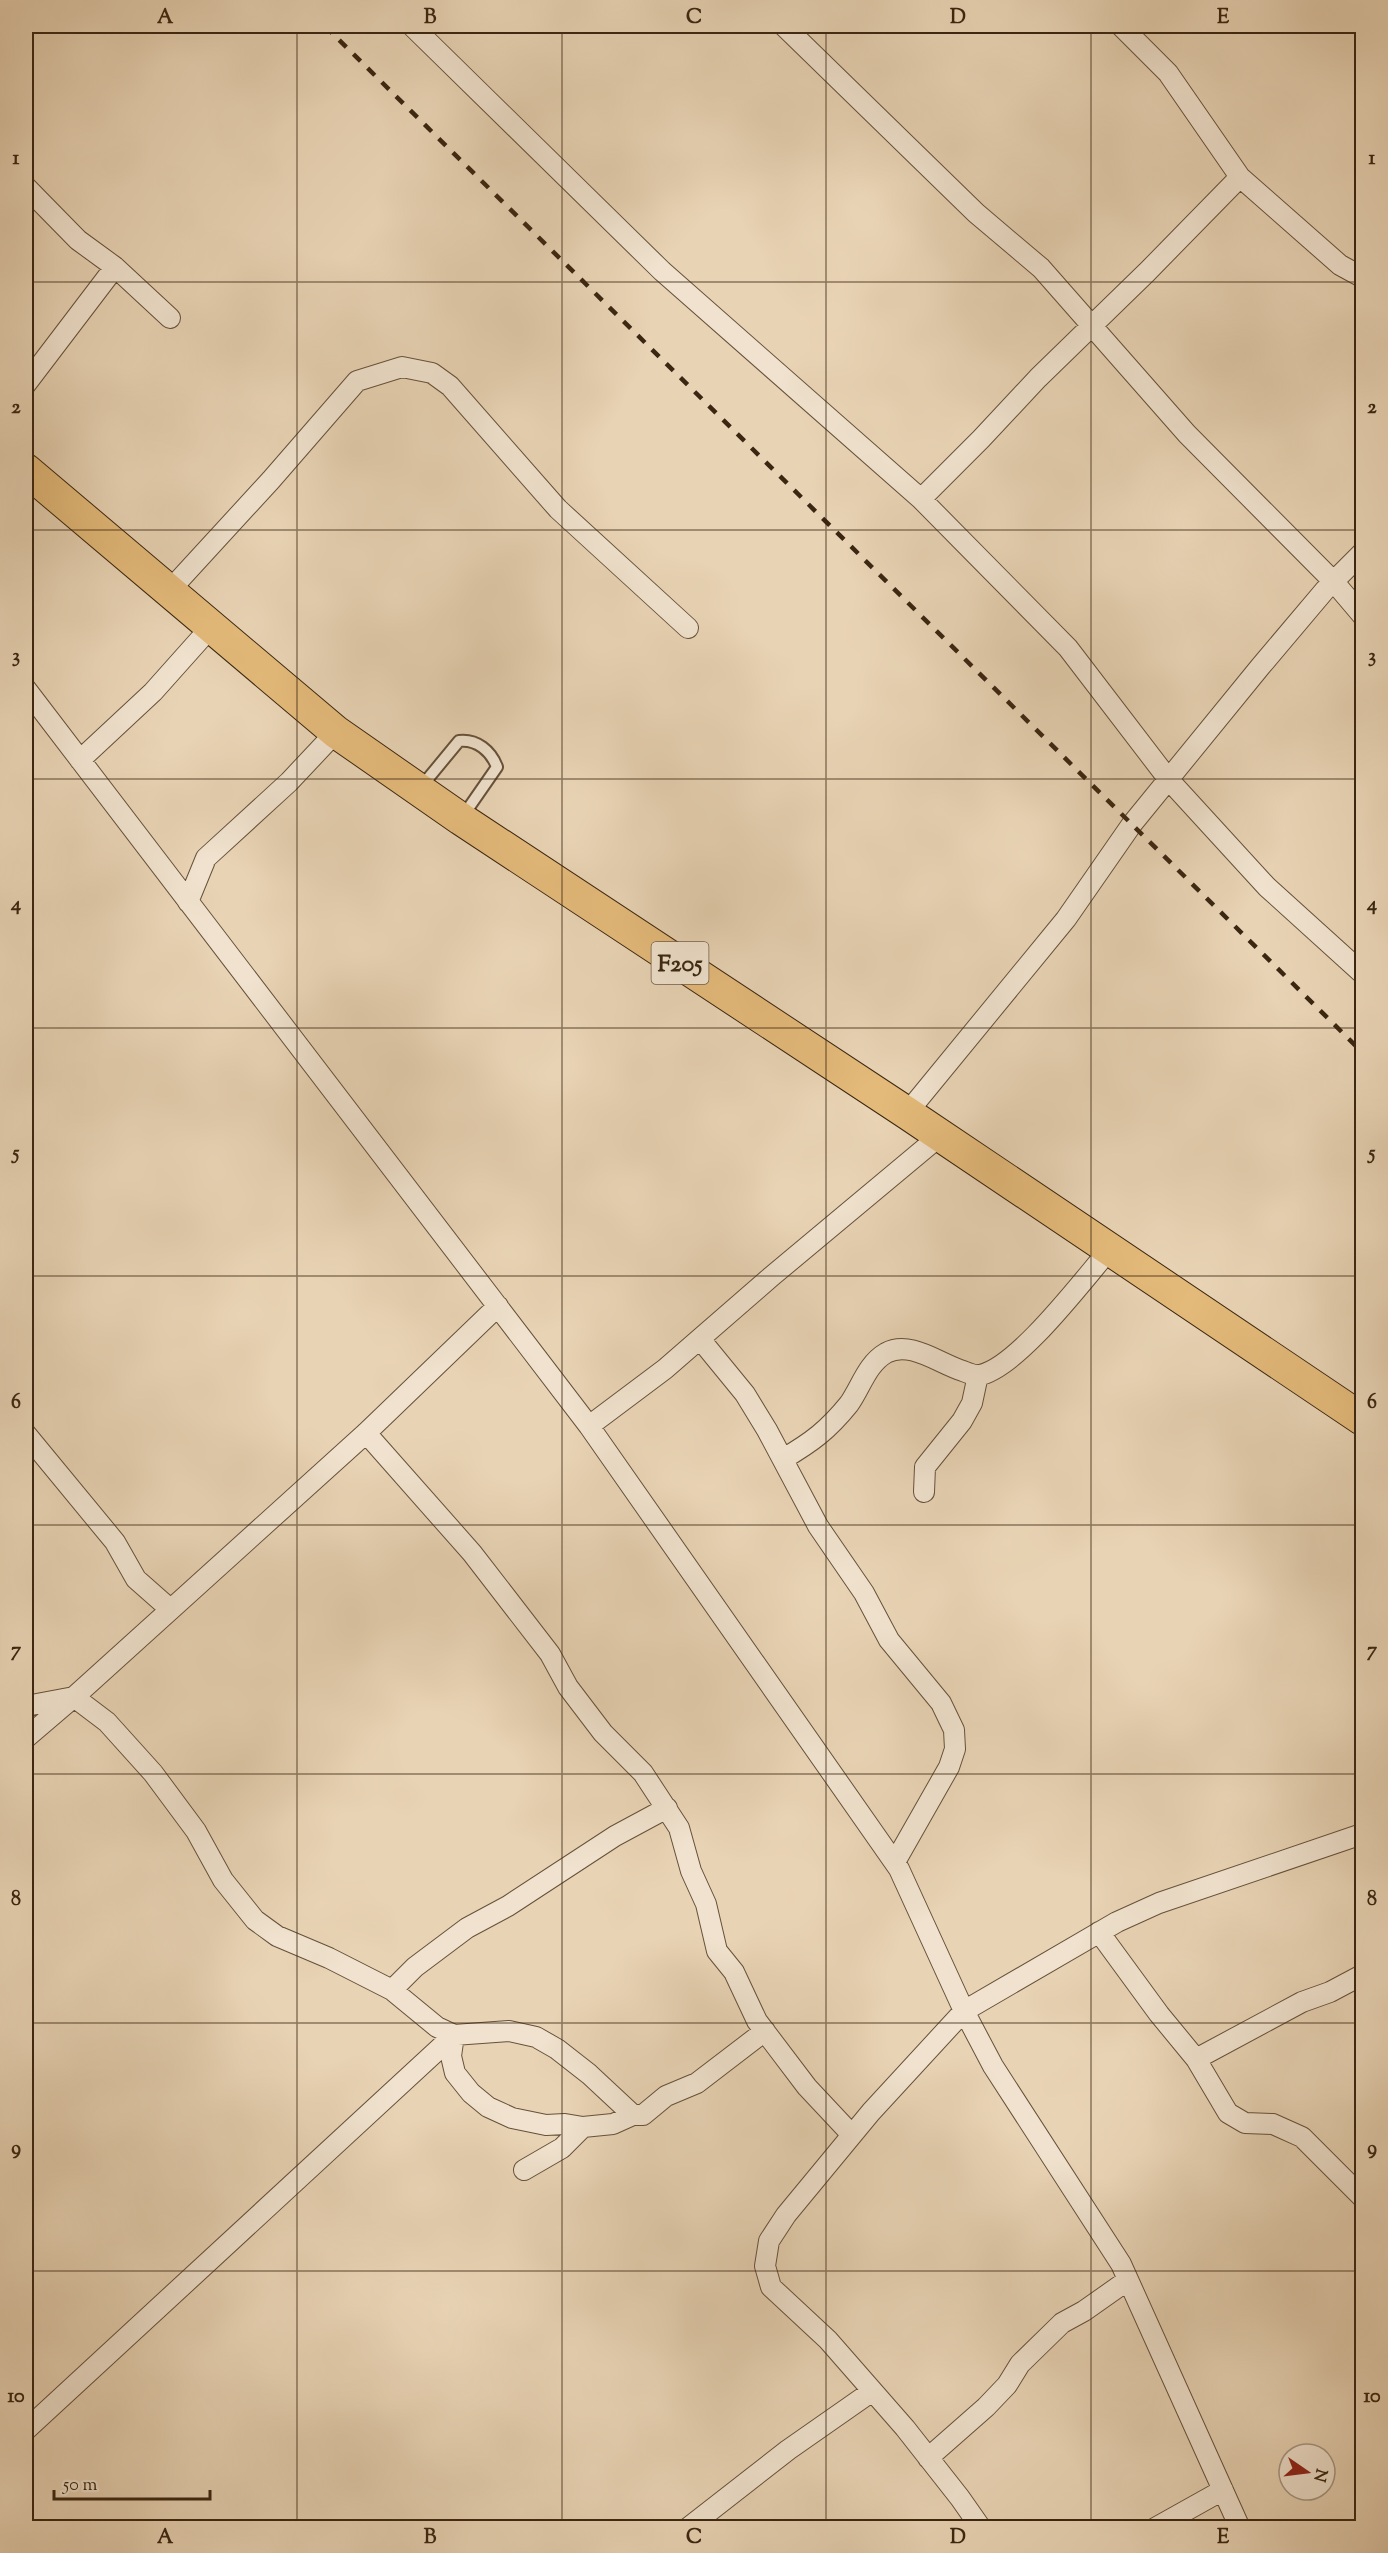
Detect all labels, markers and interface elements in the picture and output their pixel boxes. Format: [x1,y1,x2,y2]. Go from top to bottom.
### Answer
text: A [157,4,174,33]
text: B [424,4,437,33]
text: C [686,4,702,33]
text: D [950,4,966,33]
text: E [1217,4,1230,33]
text: 1 [13,145,20,174]
text: 1 [1369,145,1376,174]
text: 2 [11,394,21,423]
text: 2 [1367,394,1377,423]
text: 3 [12,643,20,672]
text: 3 [1368,643,1376,672]
text: 4 [10,891,21,920]
text: 4 [1366,891,1377,920]
road number: F205 [652,942,708,984]
text: 5 [11,1140,20,1169]
text: 5 [1367,1140,1376,1169]
text: 6 [11,1389,21,1418]
text: 6 [1367,1389,1377,1418]
text: 7 [11,1637,22,1666]
text: 7 [1367,1637,1378,1666]
text: 8 [11,1886,21,1915]
text: 8 [1367,1886,1377,1915]
text: 9 [11,2135,21,2164]
text: 9 [1367,2135,1377,2164]
text: 10 [7,2383,25,2412]
text: 10 [1363,2383,1381,2412]
north arrow [1277,2442,1337,2502]
scale bar [54,2463,210,2501]
text: N [1306,2466,1332,2484]
text: 50 m [62,2473,98,2499]
text: A [157,2524,174,2553]
text: B [424,2524,437,2553]
text: C [686,2524,702,2553]
text: D [950,2524,966,2553]
text: E [1217,2524,1230,2553]

